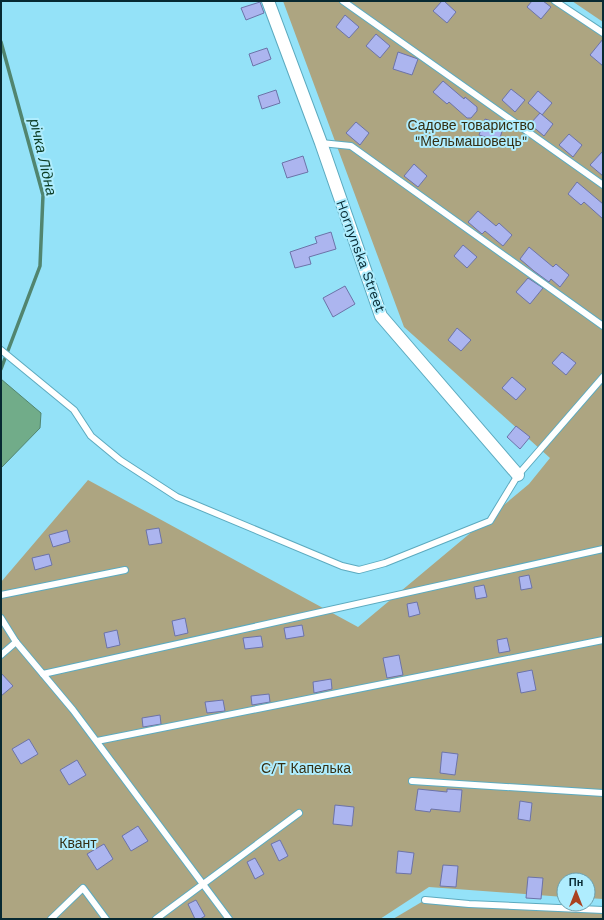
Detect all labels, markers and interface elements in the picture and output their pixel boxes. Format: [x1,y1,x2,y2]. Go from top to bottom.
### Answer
water label: річка Лідна [25,116,61,197]
park label: Садове товариство "Мельмашовець" [407,117,535,149]
street label: Hornynska Street [333,198,389,314]
park label: С/Т Капелька [261,760,351,776]
park label: Квант [59,835,97,851]
north arrow [556,872,596,912]
text: Пн [569,876,583,889]

